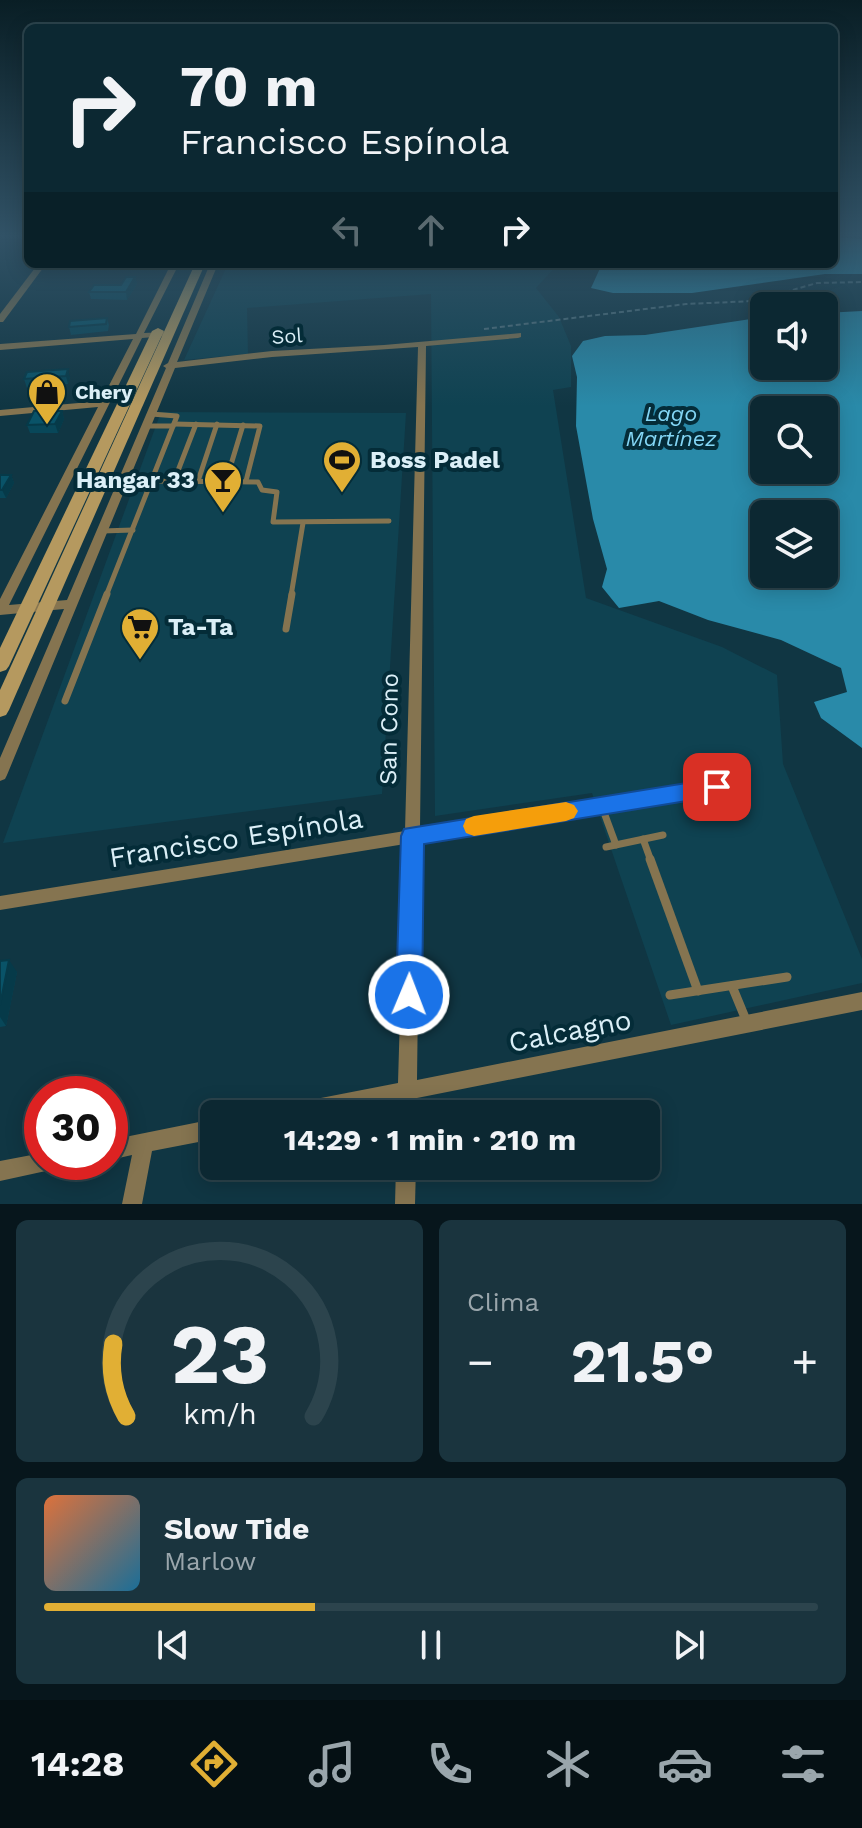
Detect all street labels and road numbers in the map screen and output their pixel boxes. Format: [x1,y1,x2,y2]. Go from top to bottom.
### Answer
street label: Sol [271,323,303,349]
street label: San Cono [374,673,404,785]
street label: Francisco Espínola [107,802,365,874]
street label: Calcagno [506,1003,634,1059]

